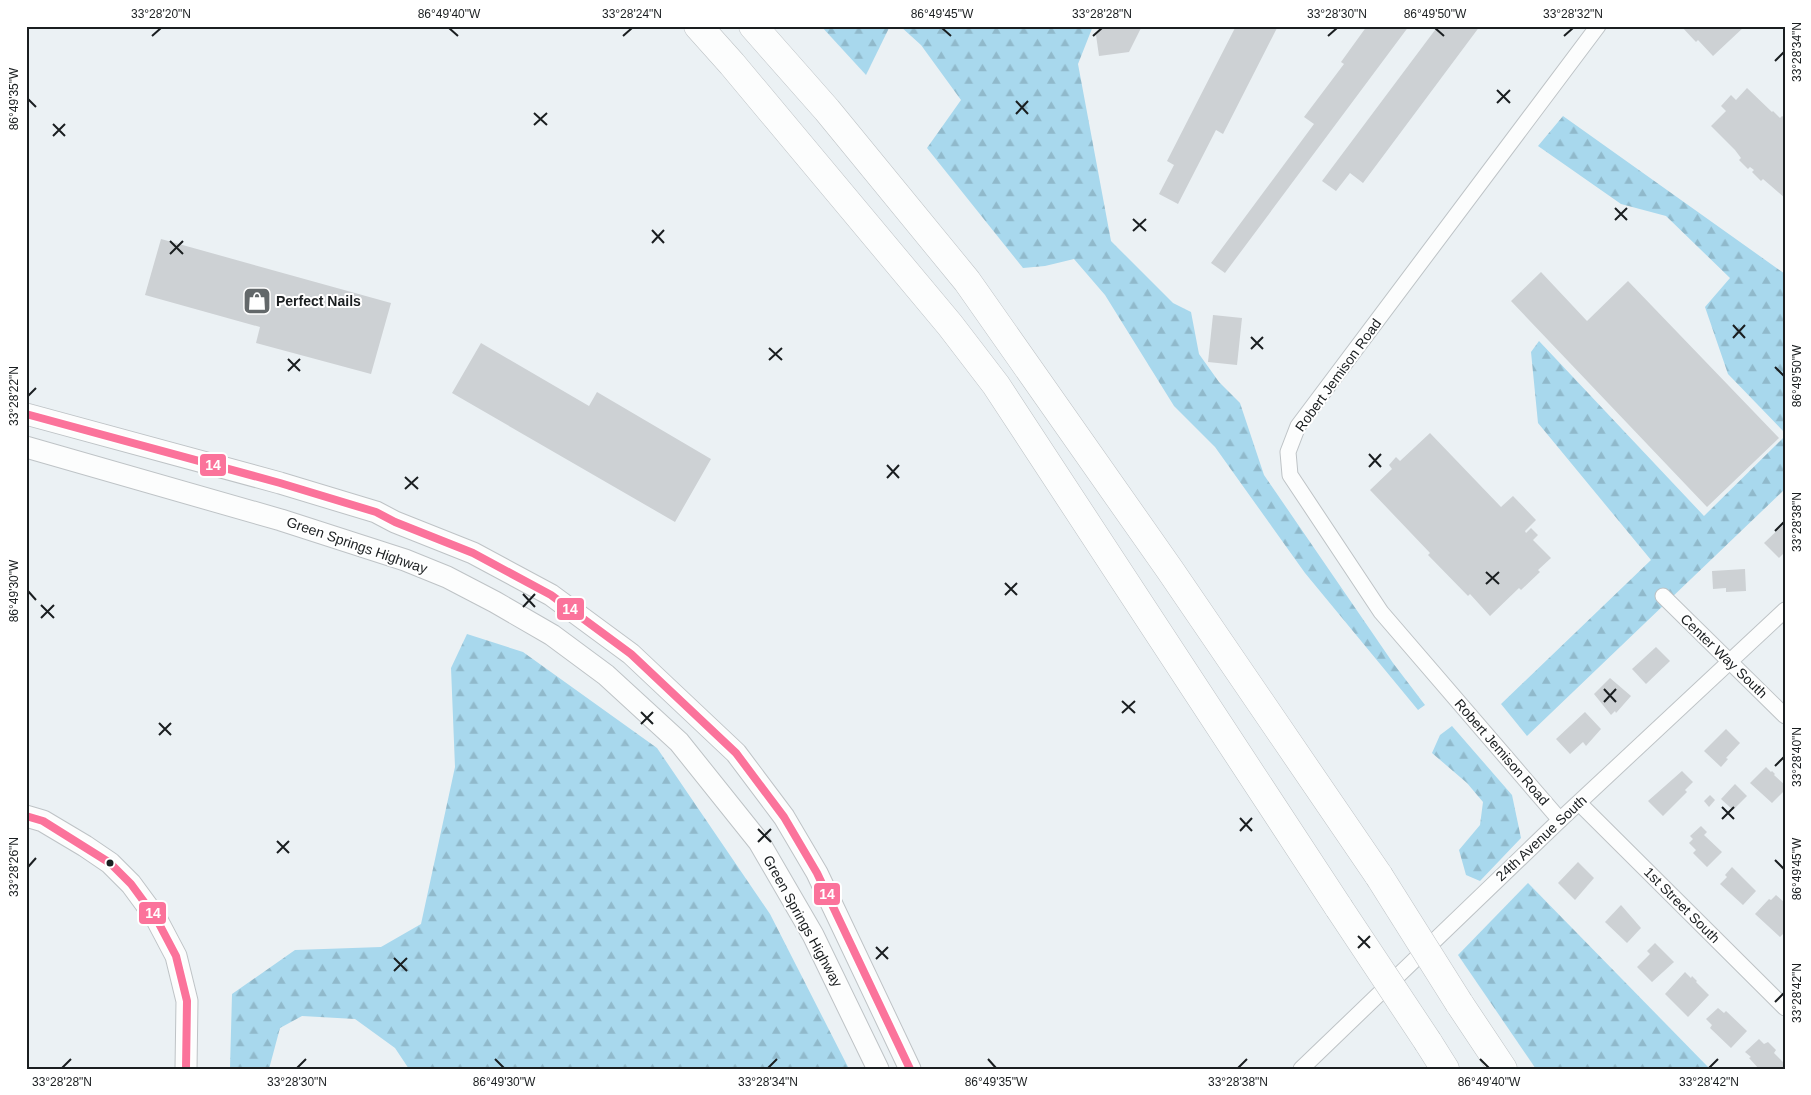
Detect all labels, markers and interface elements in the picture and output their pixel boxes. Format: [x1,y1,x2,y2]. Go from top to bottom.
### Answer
text: 33°28'20"N [131,7,191,21]
text: 86°49'40"W [418,7,481,21]
text: 33°28'24"N [602,7,662,21]
text: 86°49'45"W [911,7,974,21]
text: 33°28'28"N [1072,7,1132,21]
text: 33°28'30"N [1307,7,1367,21]
text: 86°49'50"W [1404,7,1467,21]
text: 33°28'32"N [1543,7,1603,21]
text: 33°28'34"N [1790,22,1804,82]
text: 86°49'35"W [7,67,21,130]
shop icon: Perfect Nails [242,286,272,316]
place label: Perfect Nails [276,293,361,309]
street label: Robert Jemison Road [1292,316,1384,434]
text: 86°49'50"W [1790,344,1804,407]
text: 33°28'22"N [7,366,21,426]
line badge: 14 [199,453,227,477]
text: 14 [205,457,221,473]
text: 33°28'38"N [1790,492,1804,552]
street label: Green Springs Highway [284,513,430,577]
text: 86°49'30"W [7,559,21,622]
line badge: 14 [556,597,585,621]
text: 14 [562,601,578,617]
street label: Center Way South [1677,611,1771,701]
street label: Robert Jemison Road [1452,696,1552,808]
text: 33°28'40"N [1790,727,1804,787]
street label: 24th Avenue South [1492,792,1590,884]
text: 33°28'26"N [7,837,21,897]
text: 86°49'45"W [1790,837,1804,900]
street label: Green Springs Highway [760,852,846,990]
unlabelled marker [105,858,115,868]
street label: 1st Street South [1641,864,1723,946]
line badge: 14 [813,882,841,906]
text: 14 [819,886,835,902]
line badge: 14 [138,901,167,925]
text: 14 [145,905,161,921]
text: 33°28'42"N [1790,963,1804,1023]
text: 33°28'28"N [32,1075,92,1089]
text: 33°28'30"N [267,1075,327,1089]
text: 86°49'30"W [473,1075,536,1089]
text: 33°28'34"N [738,1075,798,1089]
text: 86°49'35"W [965,1075,1028,1089]
text: 33°28'38"N [1208,1075,1268,1089]
text: 86°49'40"W [1458,1075,1521,1089]
text: 33°28'42"N [1679,1075,1739,1089]

